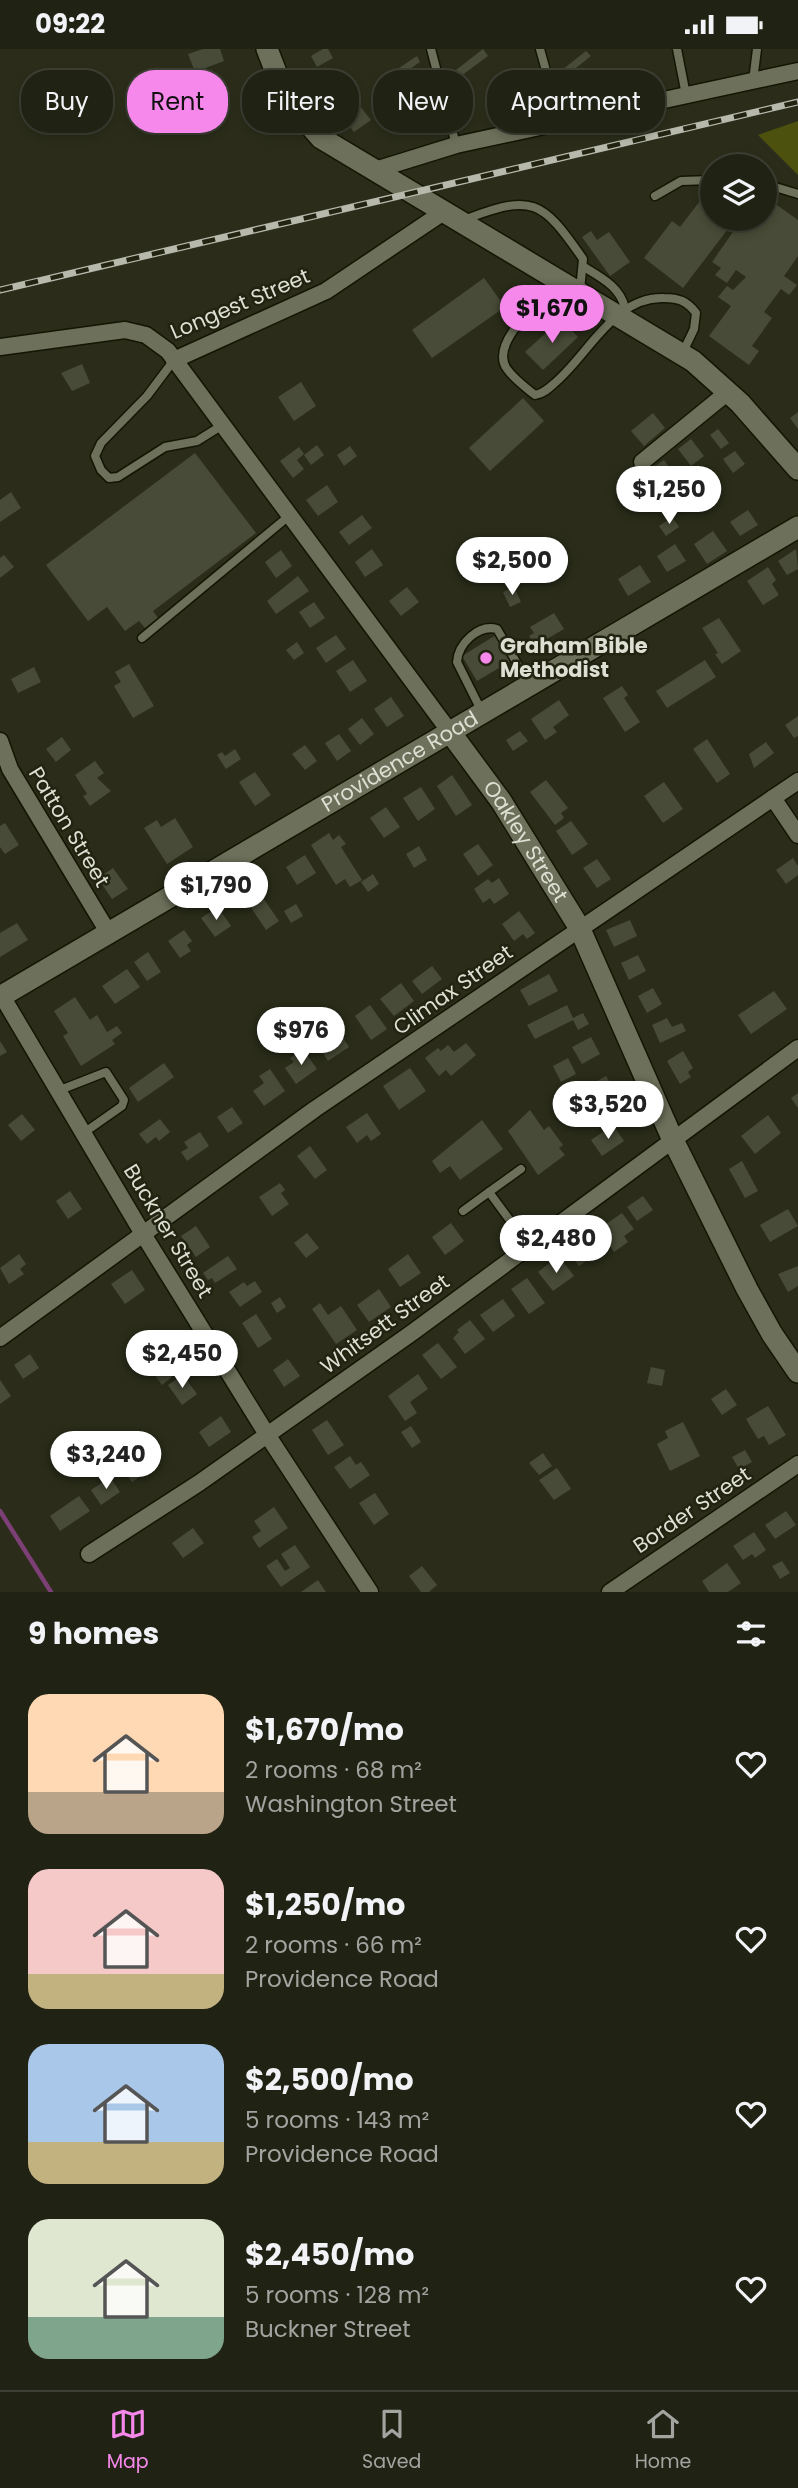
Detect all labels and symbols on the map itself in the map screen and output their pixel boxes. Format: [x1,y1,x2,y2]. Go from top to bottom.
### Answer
street label: Longest Street [166,261,314,346]
pin: $1,670 [495,285,609,345]
pin: $1,250 [612,467,726,526]
pin: $2,500 [455,538,569,597]
place label: Graham Bible Methodist [500,631,648,684]
marker: Graham Bible Methodist [478,650,494,666]
street label: Providence Road [316,704,483,819]
street label: Patton Street [22,761,117,892]
street label: Oakley Street [477,774,575,907]
pin: $1,790 [159,863,273,922]
street label: Climax Street [387,938,518,1041]
pin: $976 [260,1007,342,1067]
pin: $3,520 [551,1081,665,1141]
street label: Buckner Street [117,1158,220,1303]
pin: $2,480 [499,1215,613,1275]
street label: Whitsett Street [314,1267,455,1380]
pin: $2,450 [125,1331,239,1390]
pin: $3,240 [49,1431,163,1491]
street label: Border Street [627,1459,756,1560]

